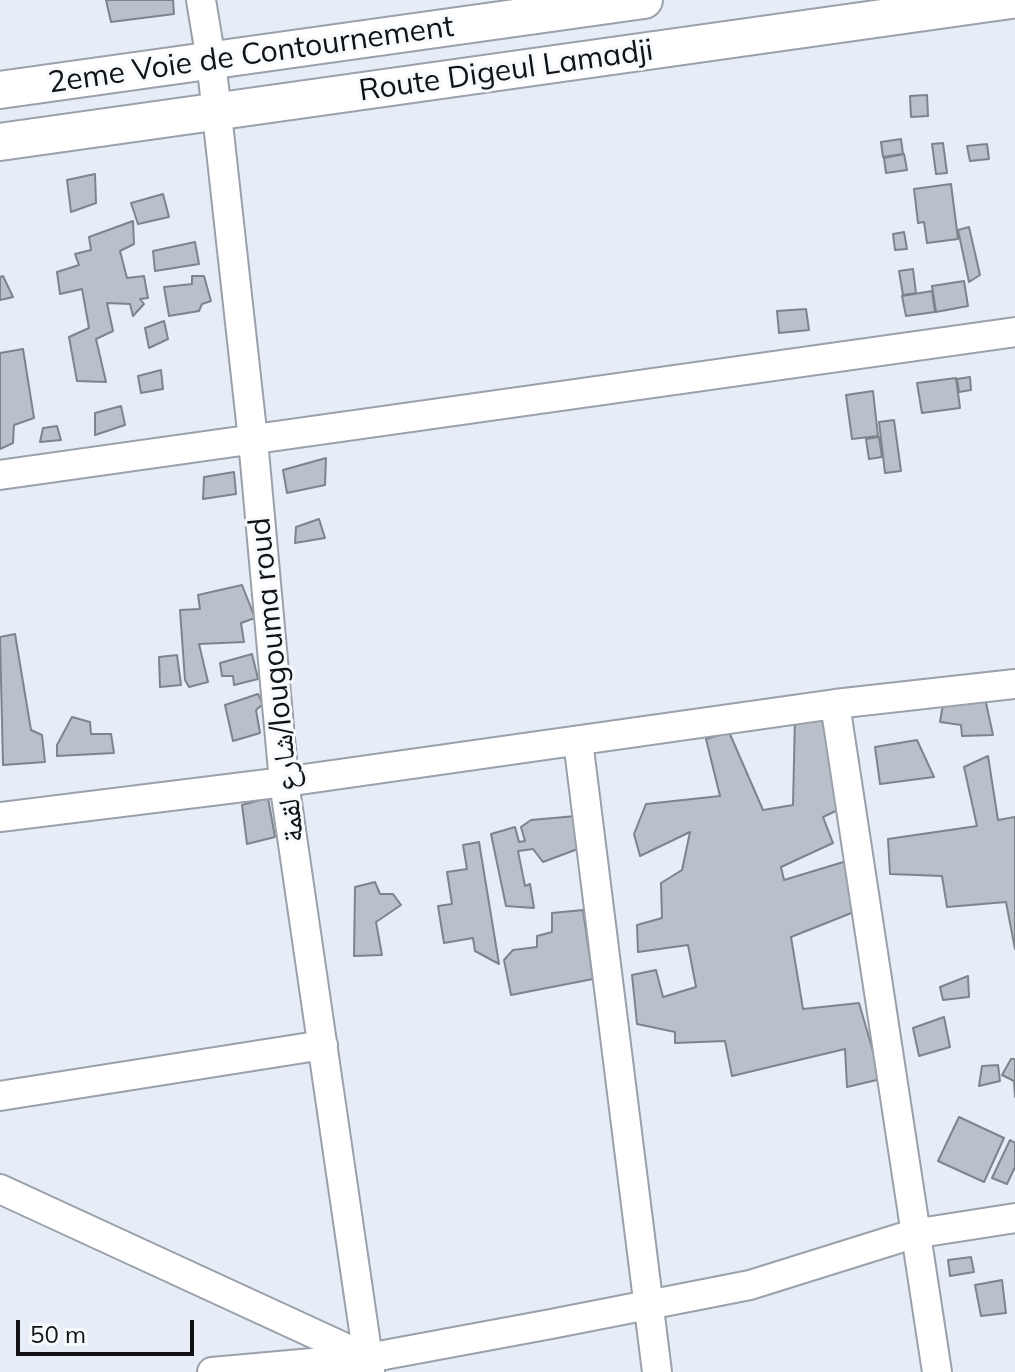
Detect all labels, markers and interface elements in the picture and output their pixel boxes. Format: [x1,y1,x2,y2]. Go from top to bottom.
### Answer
street label: 2eme Voie de Contournement [46,9,456,101]
street label: Route Digeul Lamadji [357,33,655,109]
street label: شارع لقمة/lougouma roud [242,516,312,844]
scale bar [20,1304,198,1354]
text: 50 m [30,1319,86,1349]

